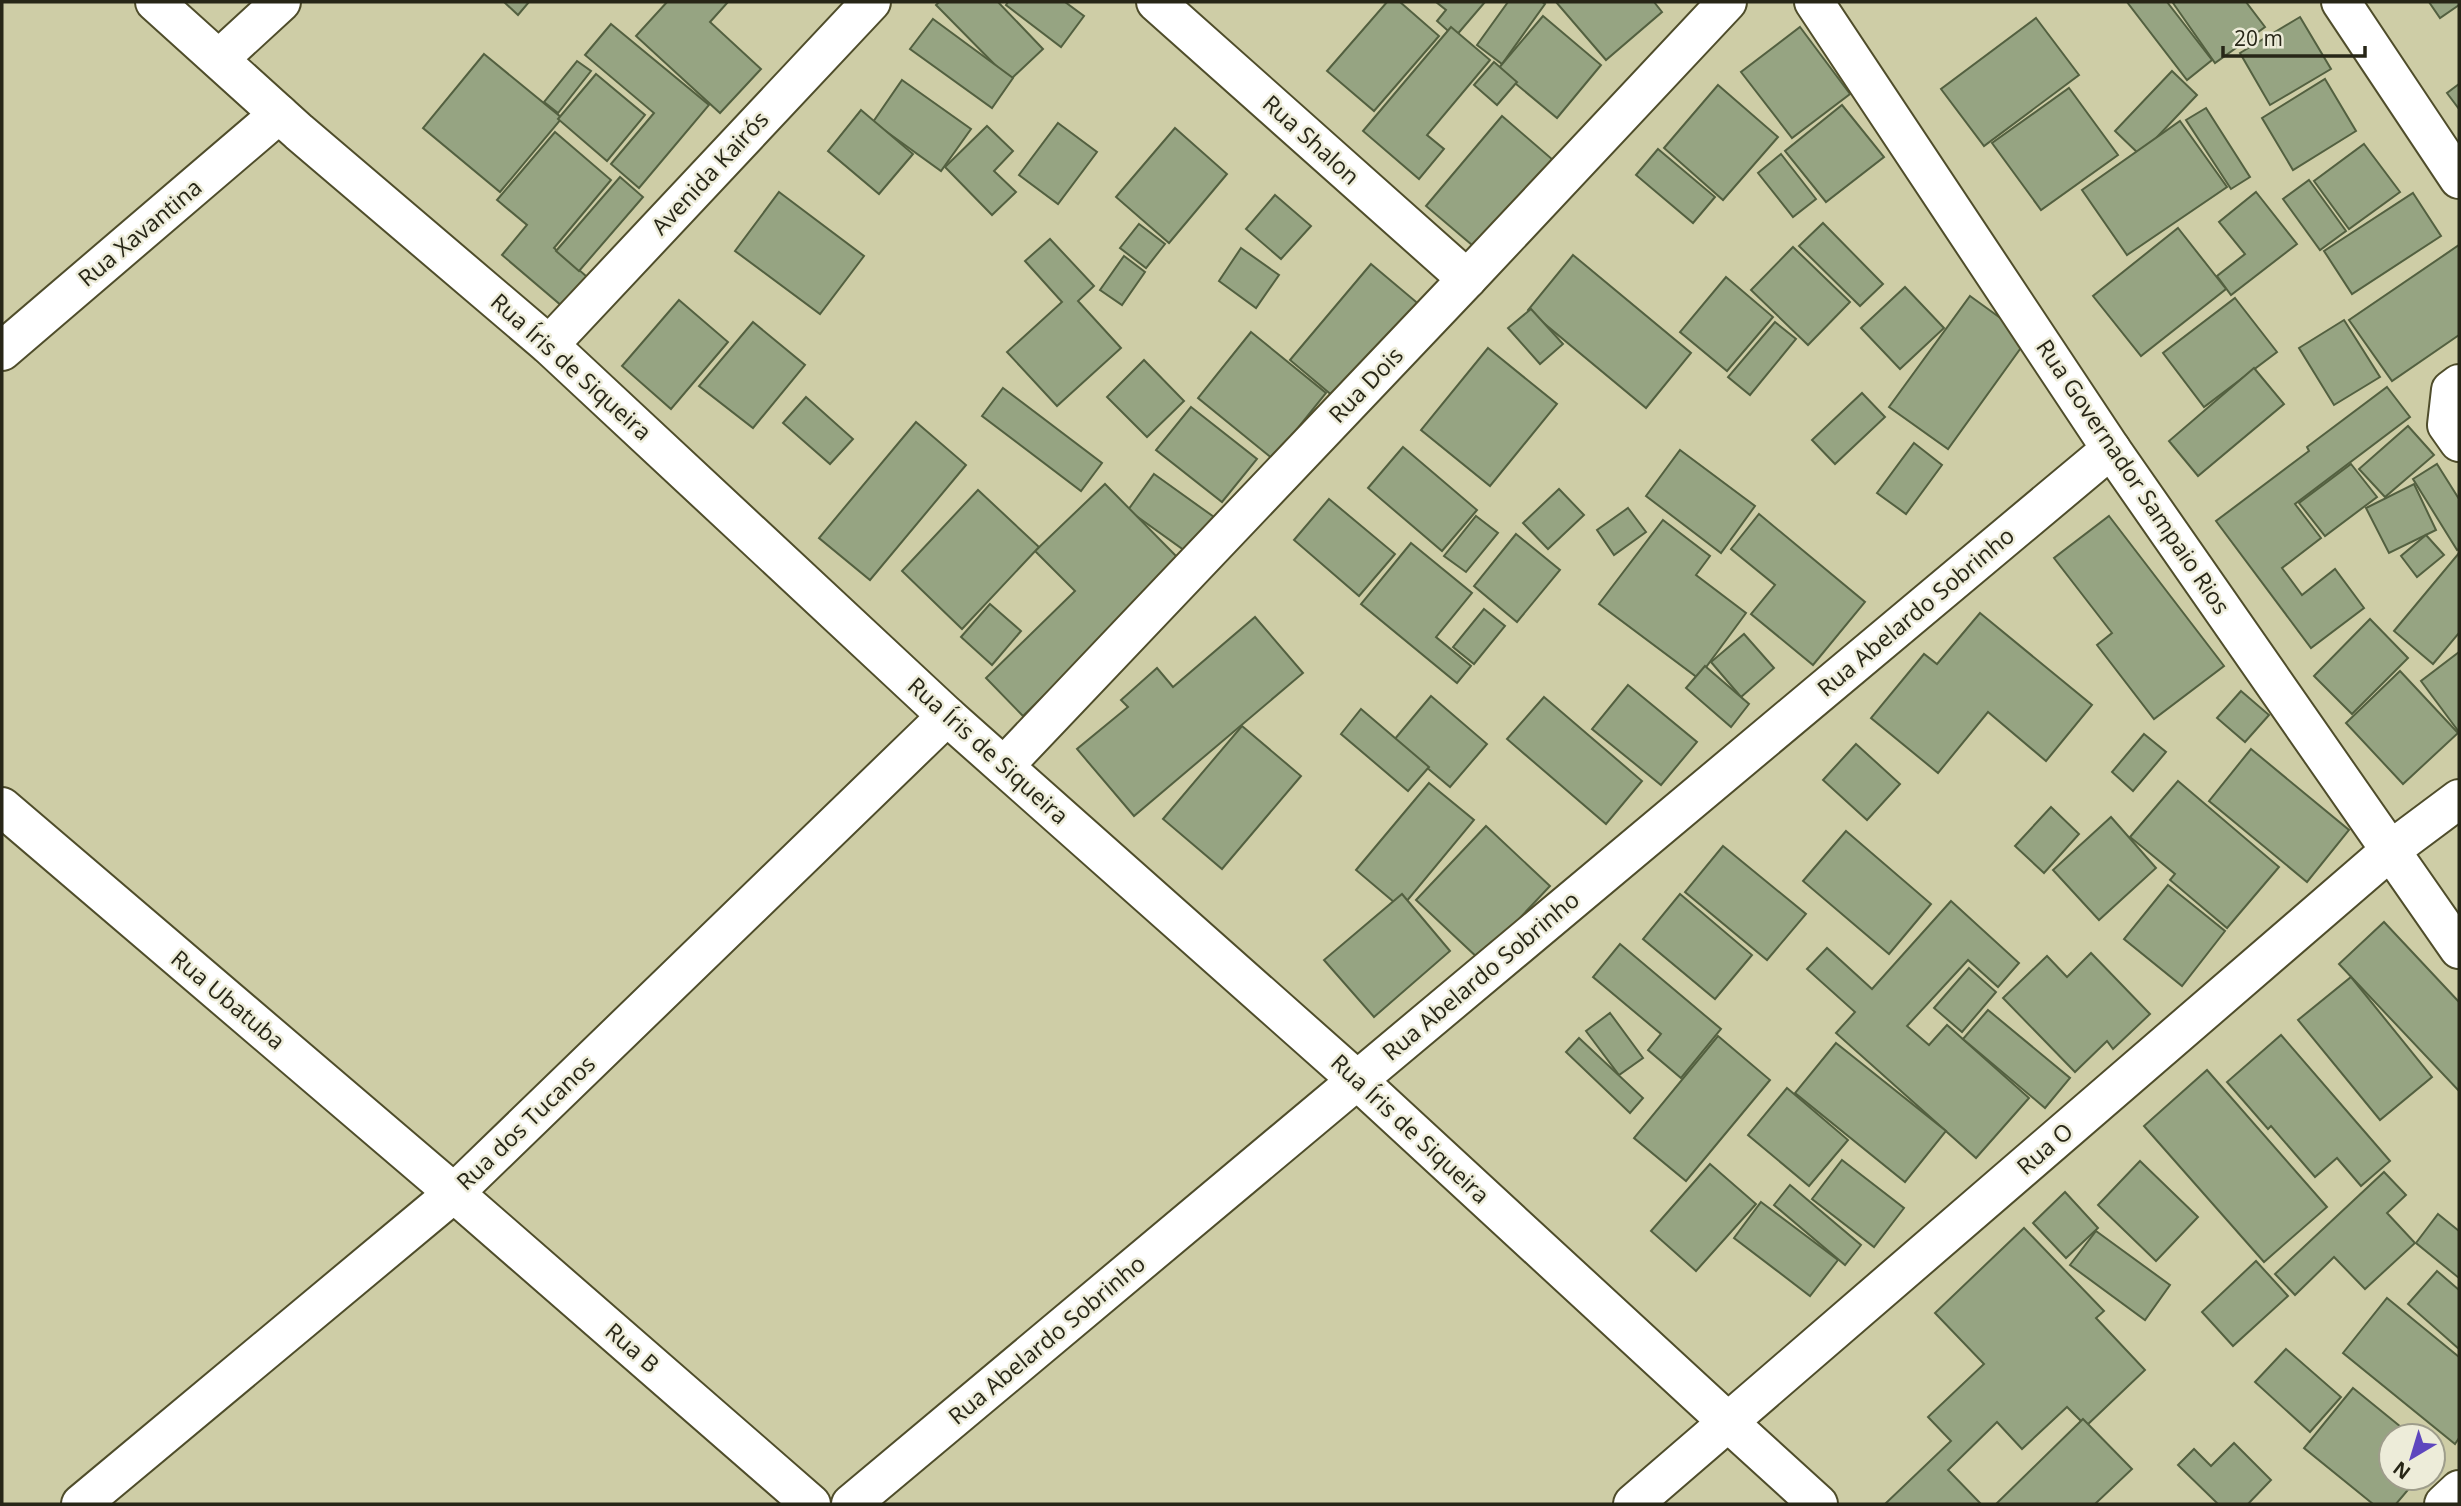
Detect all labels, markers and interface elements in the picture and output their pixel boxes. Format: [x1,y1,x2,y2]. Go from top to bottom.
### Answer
scale bar [2223,14,2365,58]
text: 20 m [2234,24,2283,52]
street label: Rua Shalon [1256,87,1367,191]
street label: Avenida Kairós [643,103,775,241]
street label: Rua Xavantina [71,171,208,293]
street label: Rua Íris de Siqueira [484,285,659,447]
street label: Rua Governador Sampaio Rios [2030,333,2238,620]
street label: Rua Dois [1321,339,1410,429]
street label: Rua Abelardo Sobrinho [1810,519,2021,703]
street label: Rua Íris de Siqueira [901,669,1076,831]
street label: Rua Abelardo Sobrinho [1375,883,1586,1067]
street label: Rua Ubatuba [165,942,292,1056]
street label: Rua Íris de Siqueira [1324,1046,1497,1210]
street label: Rua dos Tucanos [449,1048,602,1197]
street label: Rua O [2009,1115,2079,1182]
street label: Rua Abelardo Sobrinho [941,1247,1152,1431]
street label: Rua B [599,1315,667,1380]
north arrow [2377,1422,2447,1492]
text: N [2387,1455,2416,1485]

